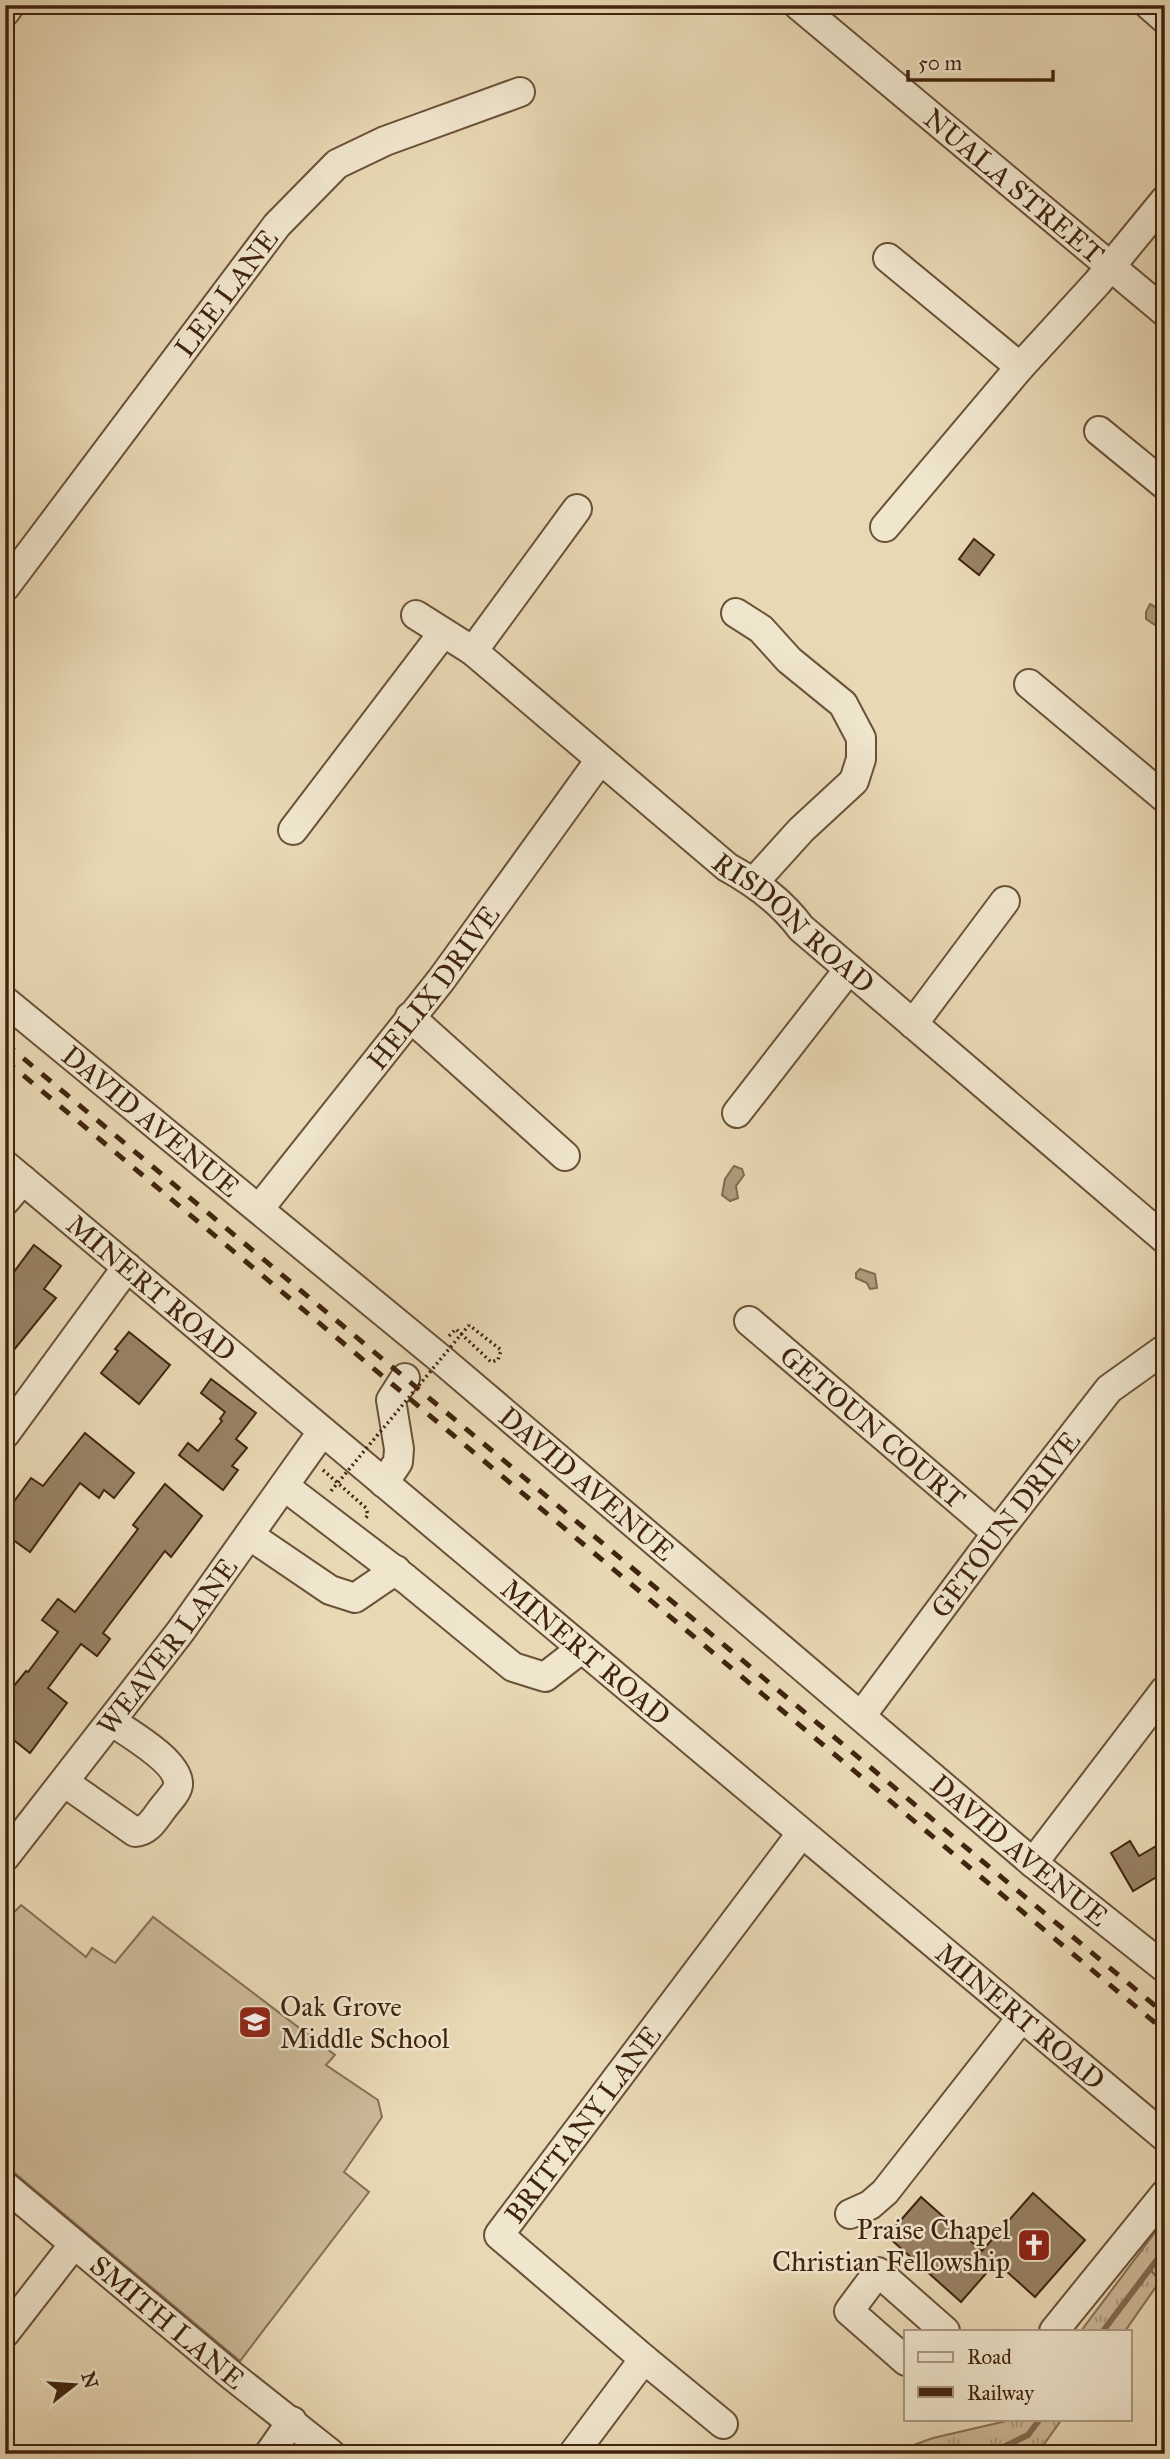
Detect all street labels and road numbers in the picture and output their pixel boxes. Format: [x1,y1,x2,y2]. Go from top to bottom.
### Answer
street label: NUALA STREET [917,101,1111,272]
street label: LEE LANE [167,222,286,364]
street label: RISDON ROAD [705,845,882,1001]
street label: HELIX DRIVE [360,898,507,1077]
street label: DAVID AVENUE [55,1038,247,1205]
street label: MINERT ROAD [59,1207,243,1369]
street label: GETOUN COURT [772,1338,973,1516]
street label: DAVID AVENUE [492,1399,682,1568]
street label: GETOUN DRIVE [923,1424,1088,1625]
street label: WEAVER LANE [90,1551,245,1742]
street label: MINERT ROAD [494,1571,678,1733]
street label: DAVID AVENUE [923,1767,1115,1934]
street label: MINERT ROAD [928,1935,1112,2097]
street label: BRITTANY LANE [497,2018,669,2230]
street label: SMITH LANE [82,2248,252,2394]

